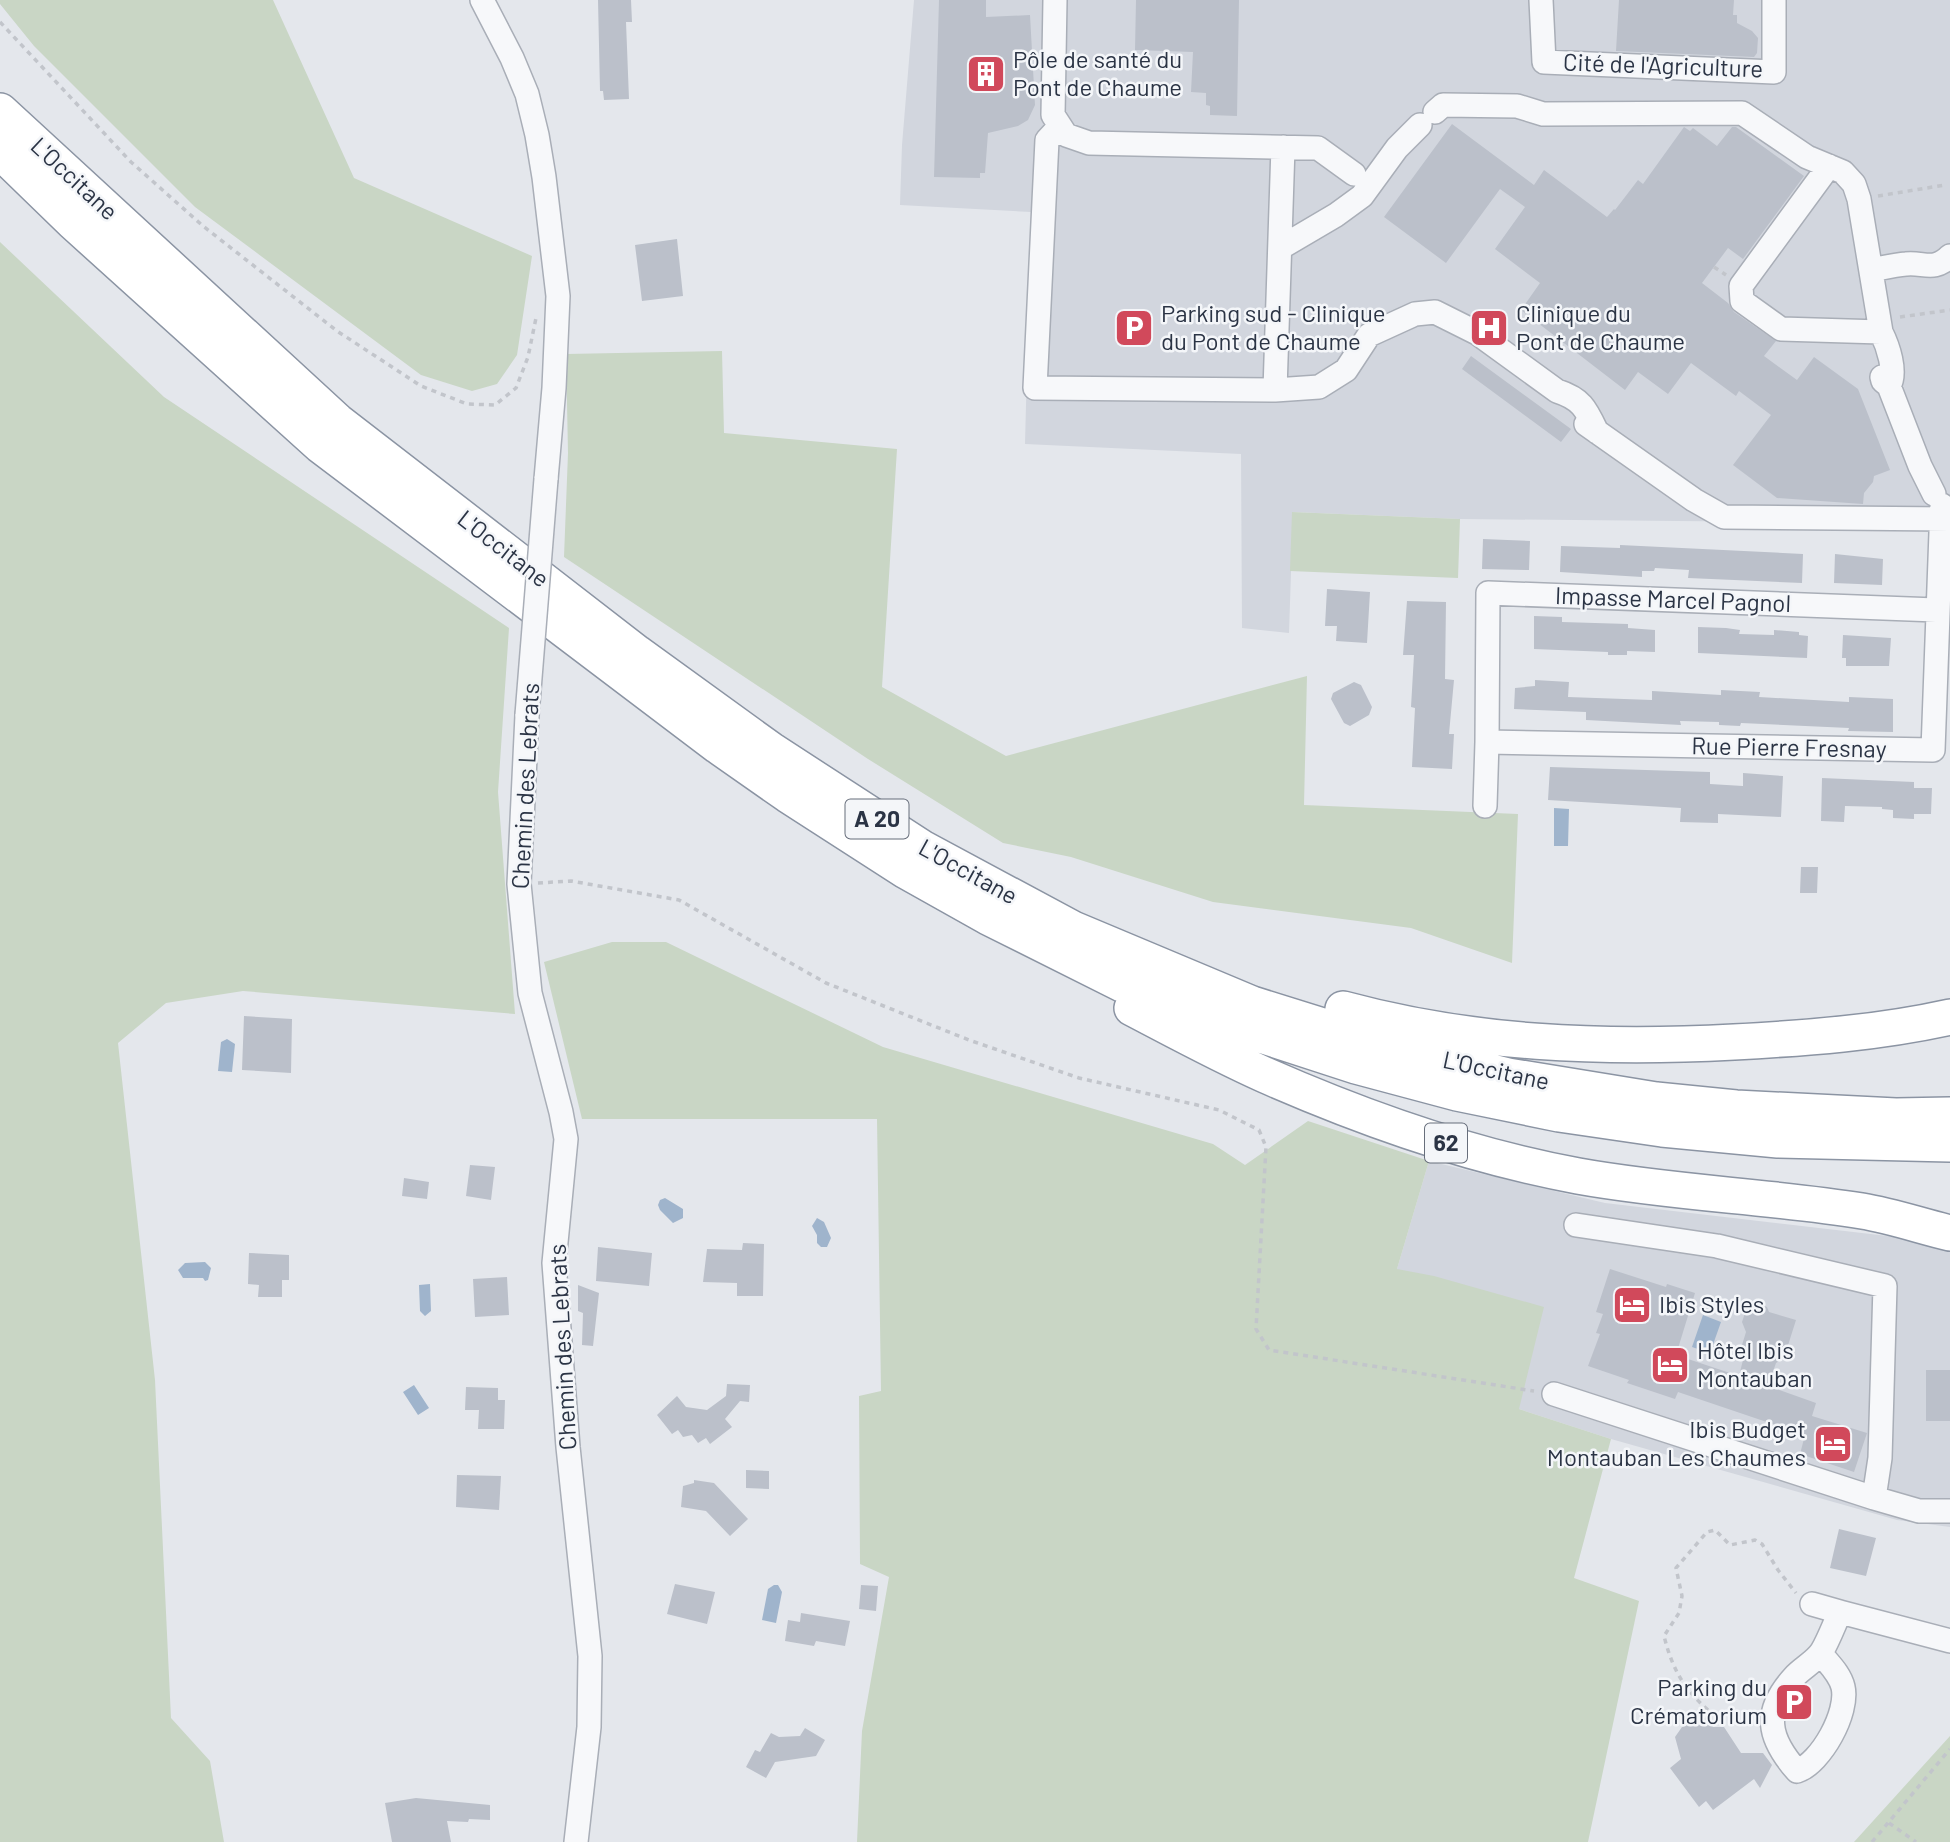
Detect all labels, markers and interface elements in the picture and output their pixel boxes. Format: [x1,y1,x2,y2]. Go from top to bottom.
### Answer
place label: Pôle de santé du Pont de Chaume [1013,44,1182,101]
street label: Cité de l'Agriculture [1562,47,1764,82]
building icon: Pôle de santé du Pont de Chaume [965,53,1007,95]
street label: L'Occitane [26,130,125,225]
place label: Parking sud - Clinique du Pont de Chaume [1161,298,1386,355]
place label: Clinique du Pont de Chaume [1516,298,1685,355]
parking icon: Parking sud - Clinique du Pont de Chaume [1113,307,1155,349]
hospital icon: Clinique du Pont de Chaume [1468,307,1510,349]
street label: L'Occitane [452,503,556,593]
street label: Impasse Marcel Pagnol [1555,580,1792,617]
street label: Chemin des Lebrats [505,682,544,890]
street label: Rue Pierre Fresnay [1691,730,1887,763]
road number: A 20 [846,800,908,838]
street label: L'Occitane [914,832,1023,910]
street label: L'Occitane [1440,1044,1552,1095]
road number: 62 [1425,1124,1467,1162]
street label: Chemin des Lebrats [542,1243,581,1451]
hotel icon: Ibis Styles [1611,1284,1653,1326]
place label: Ibis Styles [1659,1289,1764,1318]
place label: Hôtel Ibis Montauban [1697,1335,1812,1392]
hotel icon: Hôtel Ibis Montauban [1649,1344,1691,1386]
place label: Ibis Budget Montauban Les Chaumes [1547,1414,1806,1471]
hotel icon: Ibis Budget Montauban Les Chaumes [1812,1423,1854,1465]
place label: Parking du Crématorium [1630,1672,1767,1729]
parking icon: Parking du Crématorium [1773,1681,1815,1723]

